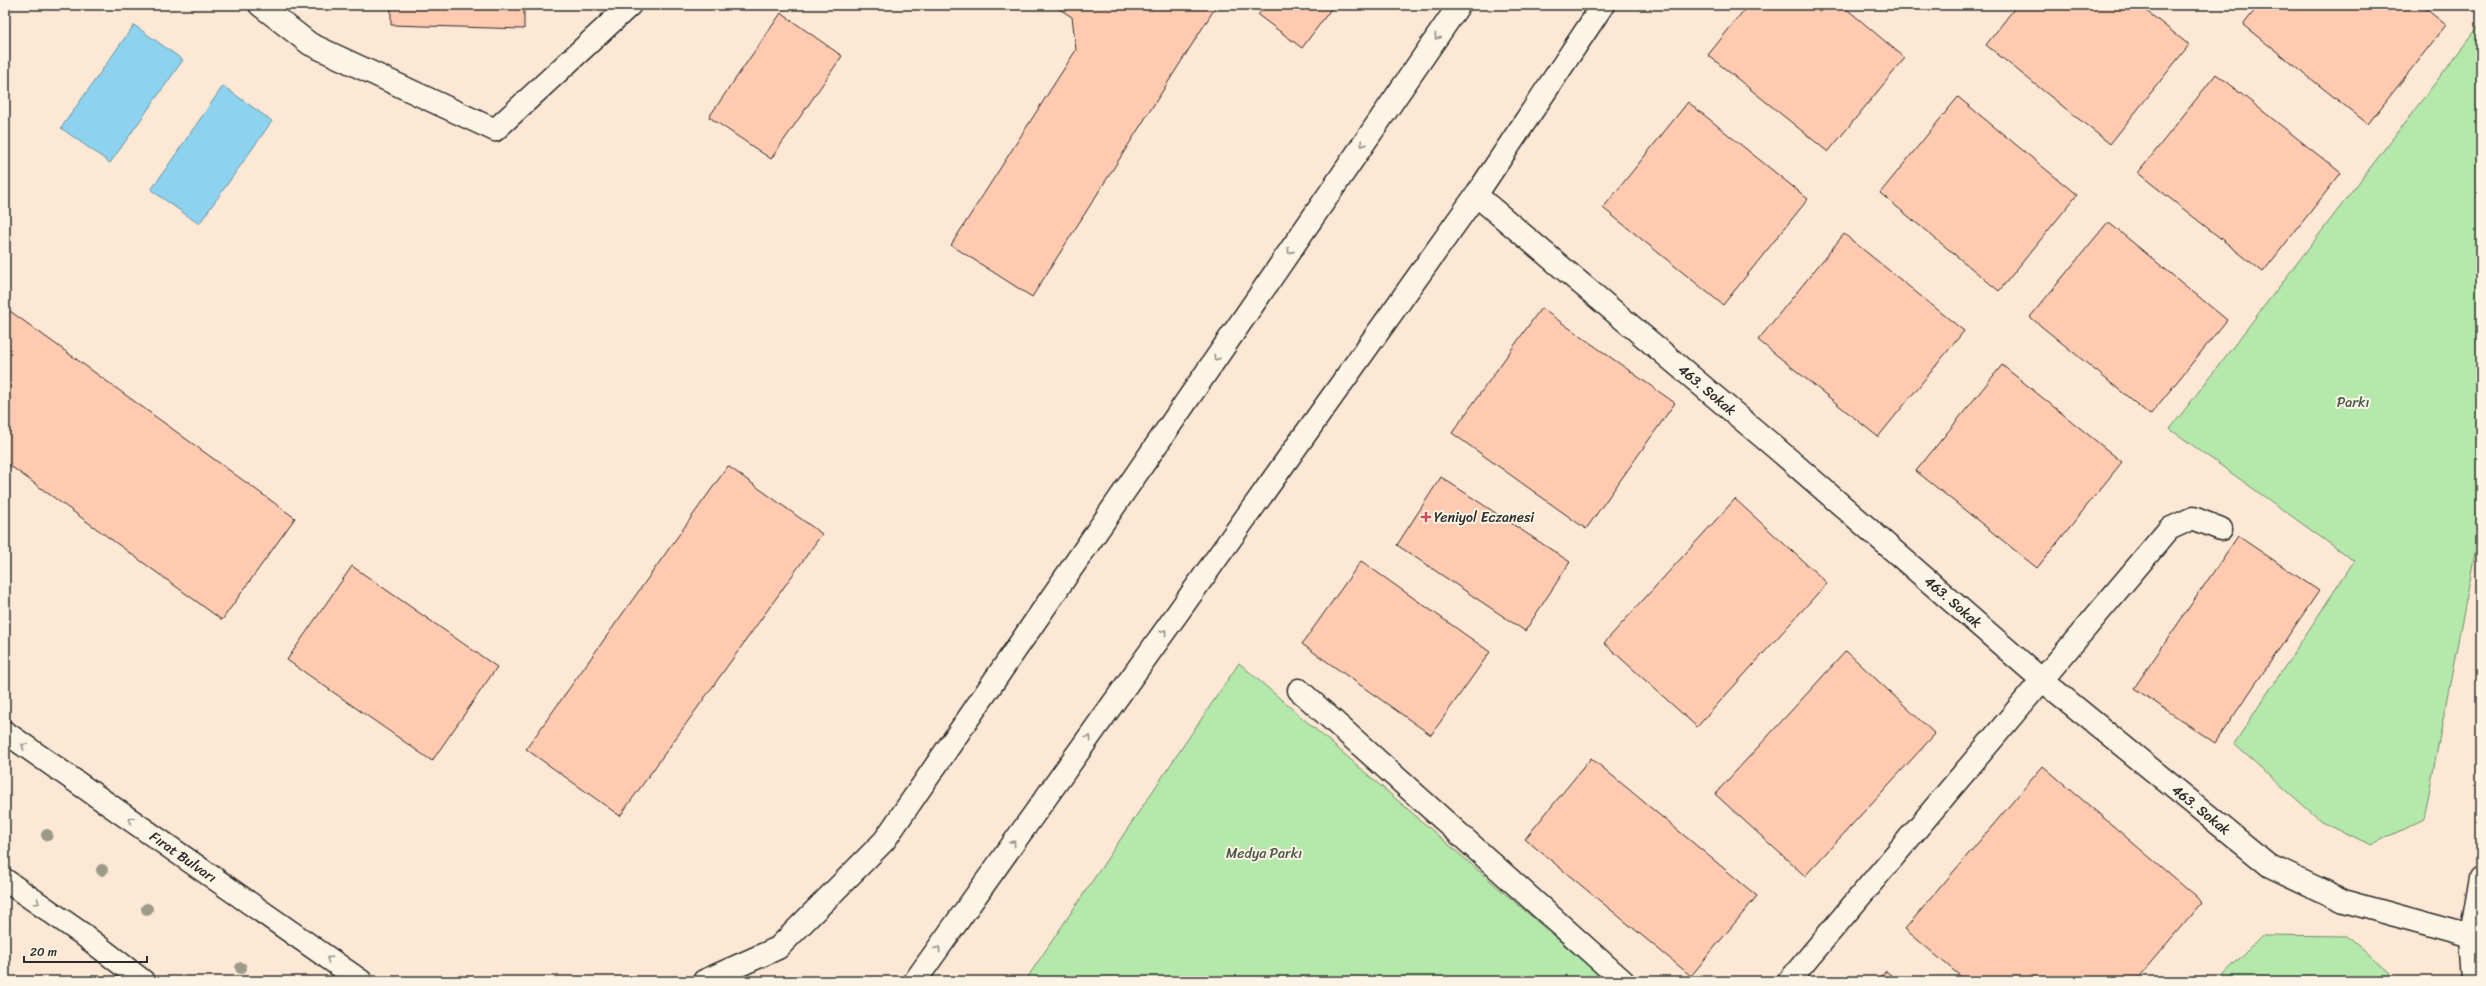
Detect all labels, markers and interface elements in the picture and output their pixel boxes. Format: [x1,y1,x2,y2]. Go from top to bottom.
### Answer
one-way arrow [1434,33,1442,40]
one-way arrow [1360,140,1368,147]
one-way arrow [1288,247,1295,254]
one-way arrow [1214,354,1221,361]
street label: 463. Sokak [1672,358,1742,422]
park label: Parkı [2337,390,2369,415]
place label: Yeniyol Eczanesi [1434,505,1535,530]
marker: Yeniyol Eczanesi [1421,512,1431,522]
street label: 463. Sokak [1918,570,1988,635]
one-way arrow [1159,629,1166,636]
one-way arrow [1084,735,1091,742]
one-way arrow [21,743,28,751]
street label: 463. Sokak [2166,778,2237,842]
one-way arrow [128,818,135,825]
street label: Fırat Bulvarı [144,825,222,890]
one-way arrow [1008,841,1015,848]
park label: Medya Parkı [1226,841,1302,866]
one-way arrow [33,897,40,905]
scale bar [24,938,147,964]
text: 20 m [30,941,57,963]
one-way arrow [933,947,940,954]
one-way arrow [326,956,333,964]

